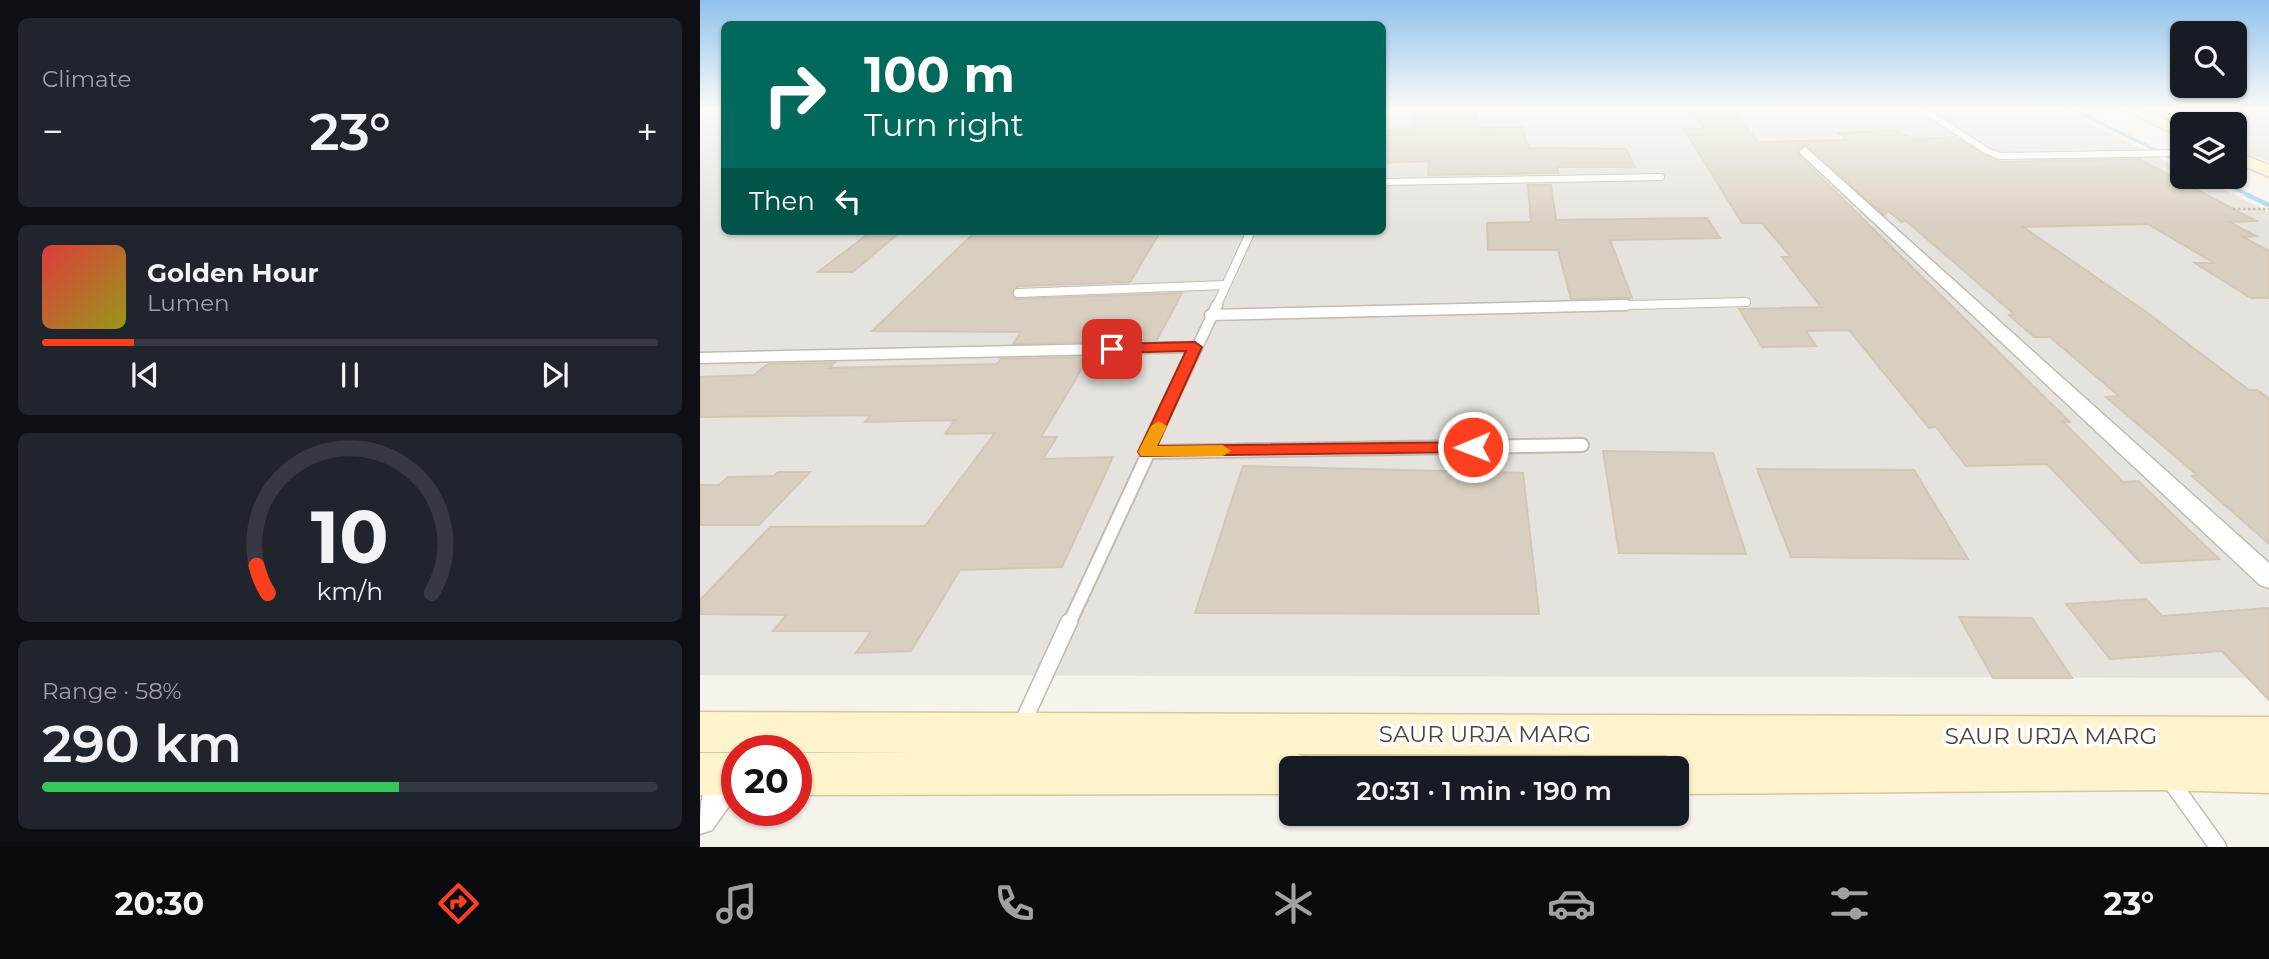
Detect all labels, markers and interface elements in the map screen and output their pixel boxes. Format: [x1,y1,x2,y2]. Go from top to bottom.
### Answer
map controls [2170,21,2247,189]
button: search [2170,21,2247,98]
text: 100 m [864,45,1015,104]
icon: right [749,49,840,140]
text: Climate [42,65,131,93]
text: 23° [309,100,391,163]
text: Turn right [864,105,1024,144]
text: − [42,108,64,155]
text: + [636,108,658,155]
button: layers [2170,112,2247,189]
icon: left [829,182,867,220]
text: Then [749,185,815,217]
text: Golden Hour [147,257,319,289]
text: Lumen [147,289,230,317]
pin [1082,319,1142,379]
icon: arrive [1093,330,1131,368]
icon: previous [126,356,164,394]
icon: pause [331,356,369,394]
icon: next [536,356,574,394]
position arrow [1436,410,1510,484]
text: 10 [311,494,389,582]
text: km/h [317,576,383,606]
text: Range · 58% [42,677,182,705]
text: 290 km [42,712,242,775]
street label: SAUR URJA MARG [1379,720,1591,748]
street label: SAUR URJA MARG [1945,722,2157,750]
speed limit sign: 20 [721,735,812,826]
text: 20:31 · 1 min · 190 m [1356,775,1612,807]
icon: directions [434,879,483,928]
icon: music [712,879,761,928]
icon: phone [990,879,1039,928]
icon: climate [1269,879,1318,928]
icon: car [1547,879,1596,928]
icon: filters [1825,879,1874,928]
text: 20:30 [115,884,204,923]
text: 23° [2104,884,2154,923]

